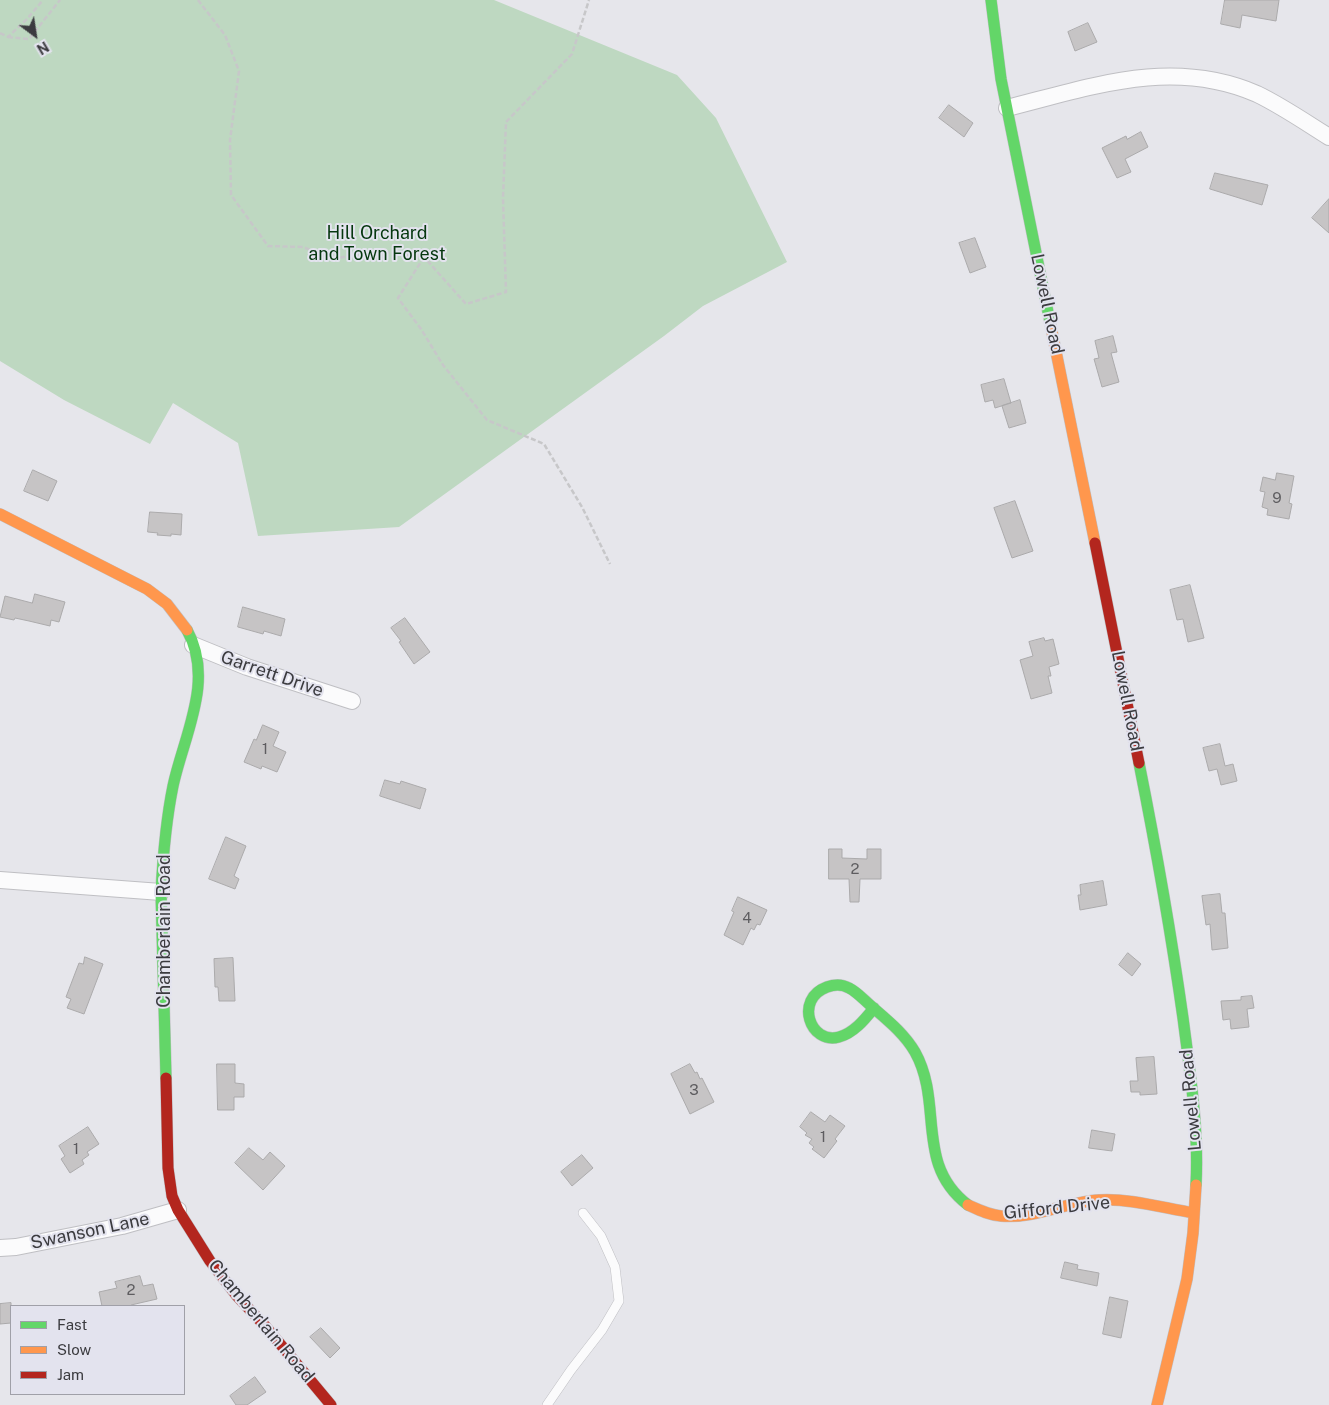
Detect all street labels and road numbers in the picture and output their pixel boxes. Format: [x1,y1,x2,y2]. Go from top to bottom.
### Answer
street label: Lowell Road [1026,252,1068,356]
street label: Garrett Drive [218,646,326,702]
street label: Lowell Road [1107,649,1147,753]
street label: Chamberlain Road [153,854,175,1008]
street label: Lowell Road [1176,1048,1206,1152]
street label: Gifford Drive [1003,1192,1111,1224]
street label: Swanson Lane [29,1208,151,1254]
street label: Chamberlain Road [203,1255,319,1387]

